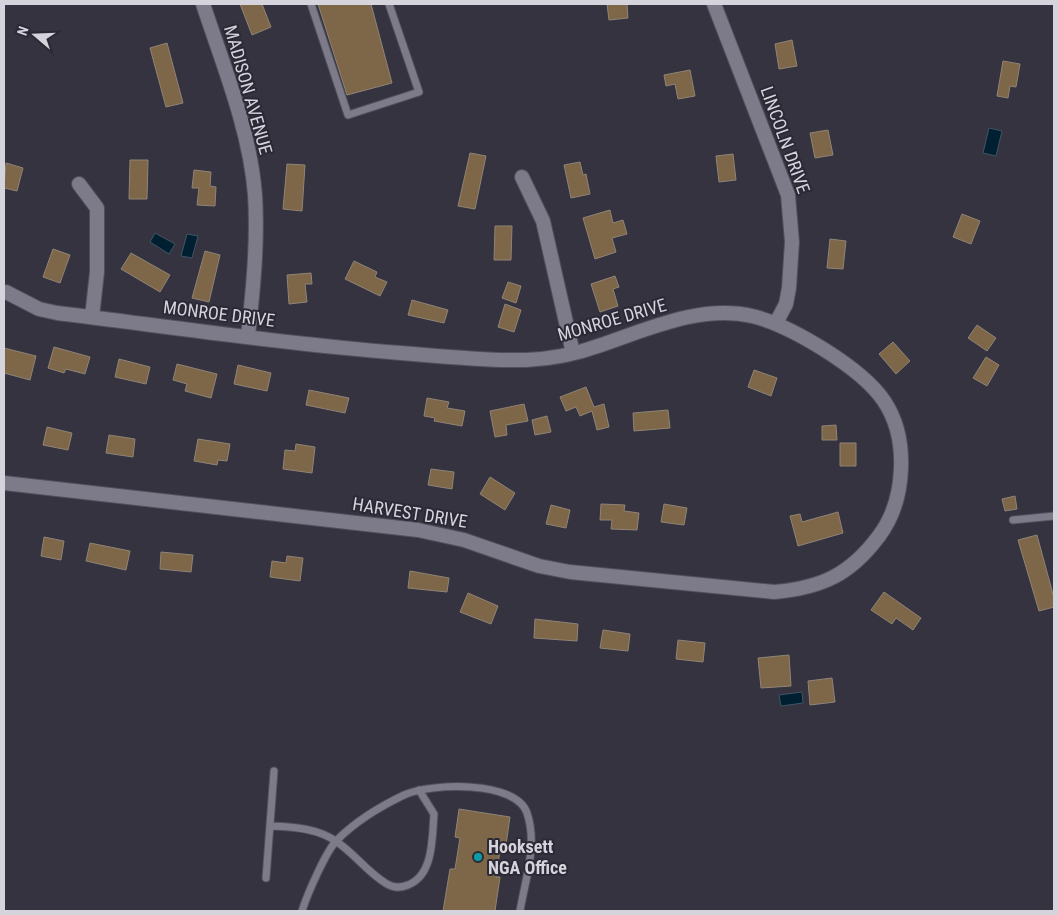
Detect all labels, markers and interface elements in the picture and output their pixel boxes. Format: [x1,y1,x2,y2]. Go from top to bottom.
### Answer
north arrow [10,10,60,60]
street label: MADISON AVENUE [220,23,277,157]
text: N [14,24,32,37]
street label: LINCOLN DRIVE [756,83,815,196]
street label: MONROE DRIVE [555,294,669,345]
street label: MONROE DRIVE [162,296,276,331]
street label: HARVEST DRIVE [351,493,469,532]
place label: Hooksett NGA Office [488,836,567,878]
marker: Hooksett NGA Office [472,851,484,863]

